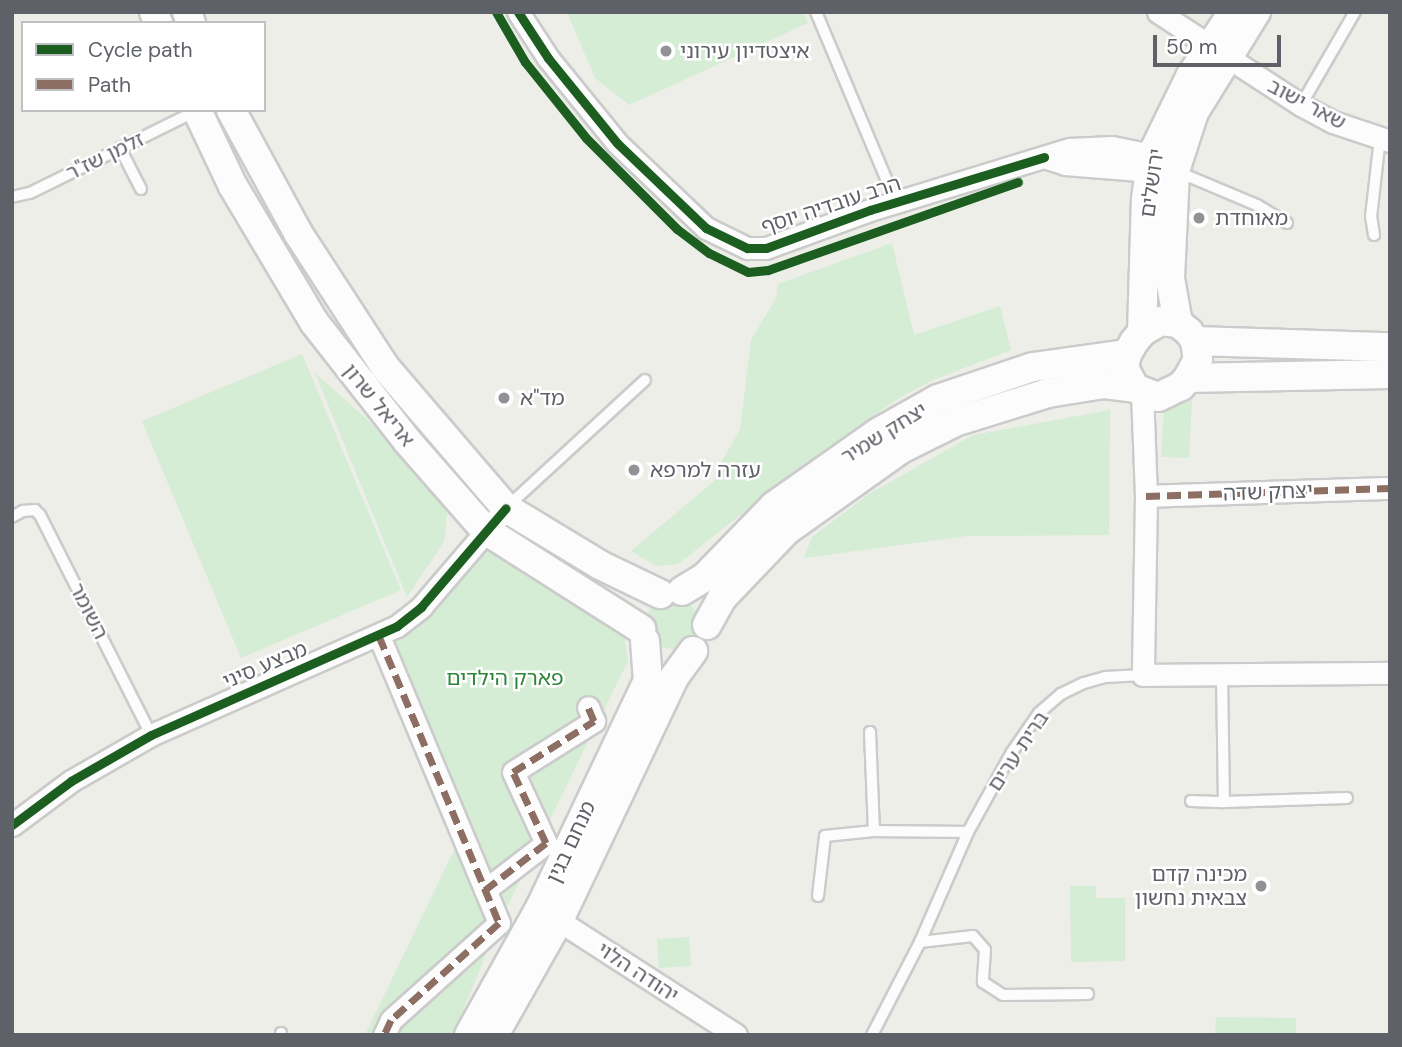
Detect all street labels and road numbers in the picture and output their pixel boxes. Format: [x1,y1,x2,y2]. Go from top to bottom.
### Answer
street label: שאר ישוב [1264,73,1350,135]
street label: זלמן שז"ר [62,126,148,186]
street label: ירושלים [1135,147,1169,219]
street label: הרב עובדיה יוסף [758,171,904,239]
street label: אריאל שרון [338,358,420,452]
street label: יצחק שמיר [836,397,932,469]
street label: יצחק שדה [1223,478,1313,506]
street label: השומר [64,579,114,643]
street label: מבצע סיני [219,636,311,694]
street label: ברית ערים [982,706,1054,796]
street label: מנחם בגין [541,797,601,887]
street label: יהודה הלוי [593,936,683,1008]

